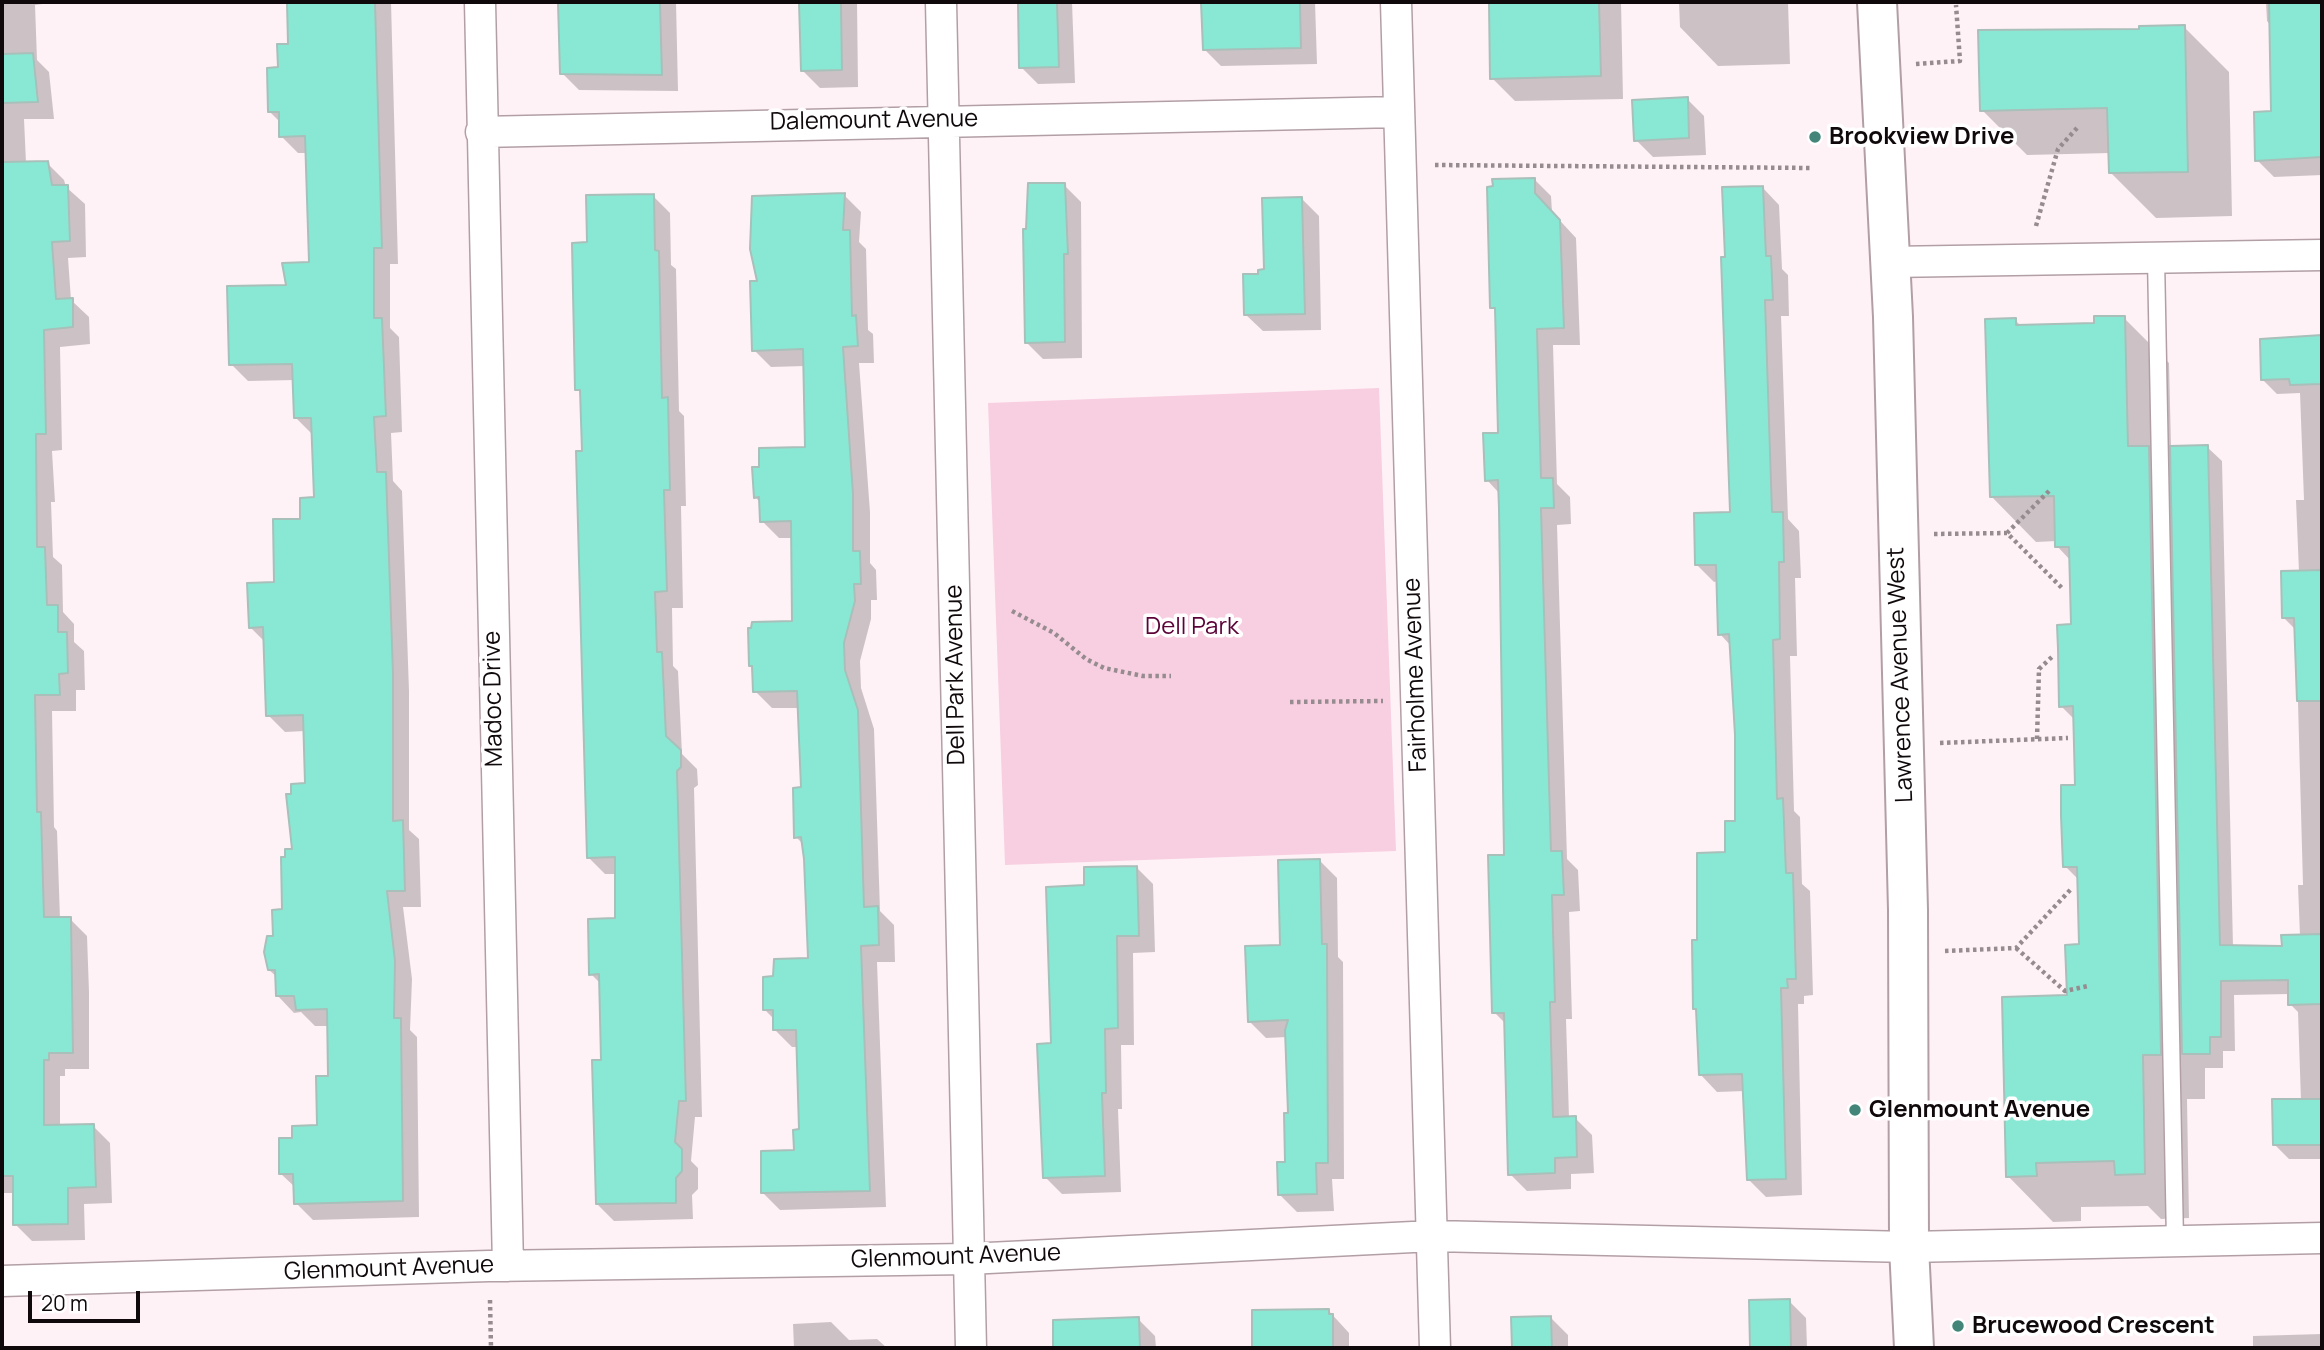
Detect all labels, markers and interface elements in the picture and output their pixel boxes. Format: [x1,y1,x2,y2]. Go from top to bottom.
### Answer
street label: Dalemount Avenue [770,105,978,137]
place label: Brookview Drive [1829,123,2014,151]
marker: Brookview Drive [1807,129,1823,145]
street label: Lawrence Avenue West [1882,547,1920,803]
street label: Fairholme Avenue [1398,577,1434,773]
street label: Dell Park Avenue [940,584,972,766]
park label: Dell Park [1145,613,1239,641]
street label: Madoc Drive [478,631,510,767]
place label: Glenmount Avenue [1869,1096,2090,1124]
marker: Glenmount Avenue [1847,1102,1863,1118]
street label: Glenmount Avenue [851,1239,1061,1275]
street label: Glenmount Avenue [284,1251,494,1287]
scale bar [32,1276,144,1320]
text: 20 m [41,1289,88,1317]
place label: Brucewood Crescent [1972,1312,2215,1340]
marker: Brucewood Crescent [1950,1318,1966,1334]

